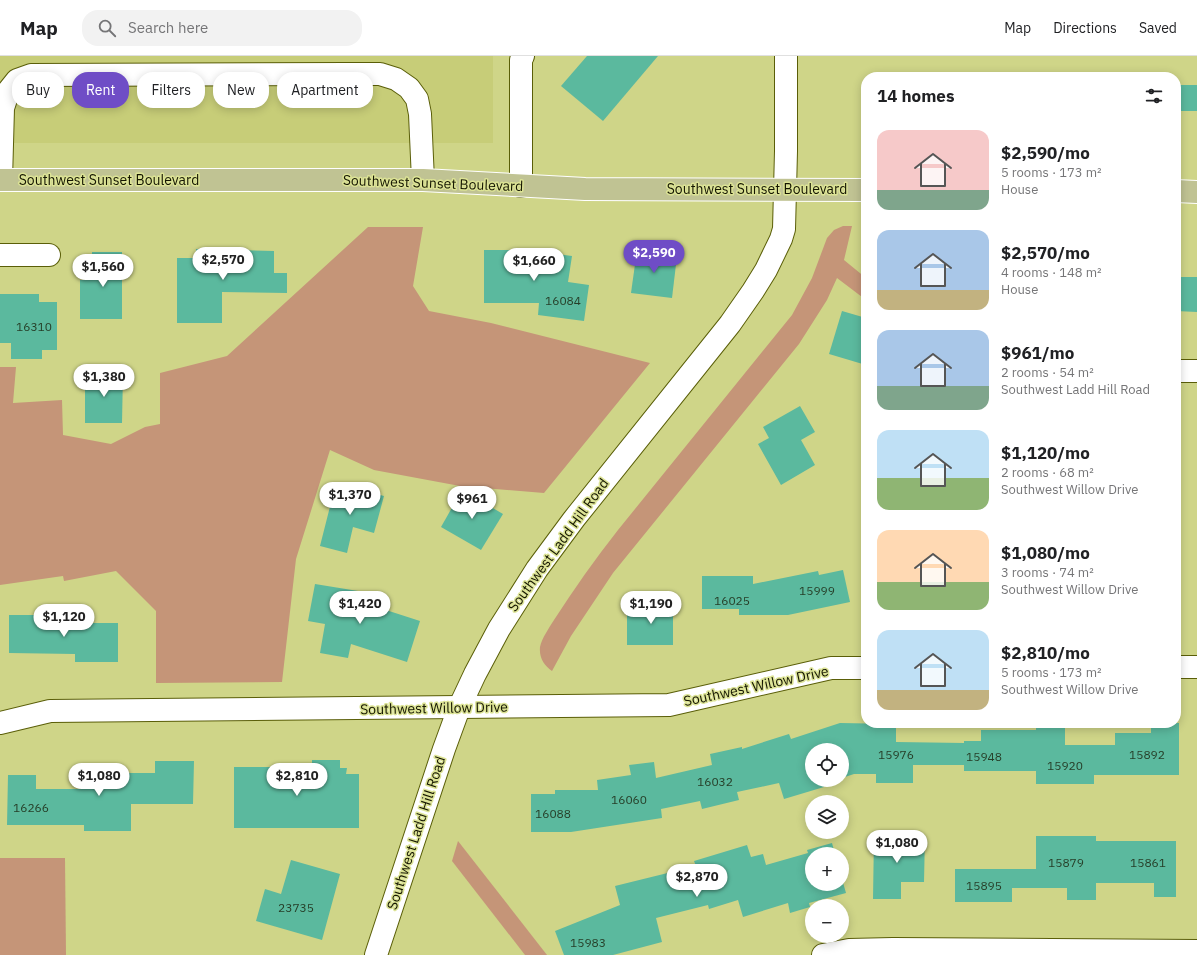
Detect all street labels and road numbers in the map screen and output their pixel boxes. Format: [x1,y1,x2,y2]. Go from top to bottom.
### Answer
street label: Southwest Sunset Boulevard [19,171,199,189]
street label: Southwest Sunset Boulevard [342,171,524,195]
street label: Southwest Sunset Boulevard [667,180,847,198]
street label: Southwest Ladd Hill Road [504,475,612,615]
street label: Southwest Willow Drive [682,662,830,710]
street label: Southwest Willow Drive [360,698,508,718]
street label: Southwest Ladd Hill Road [383,754,449,912]

